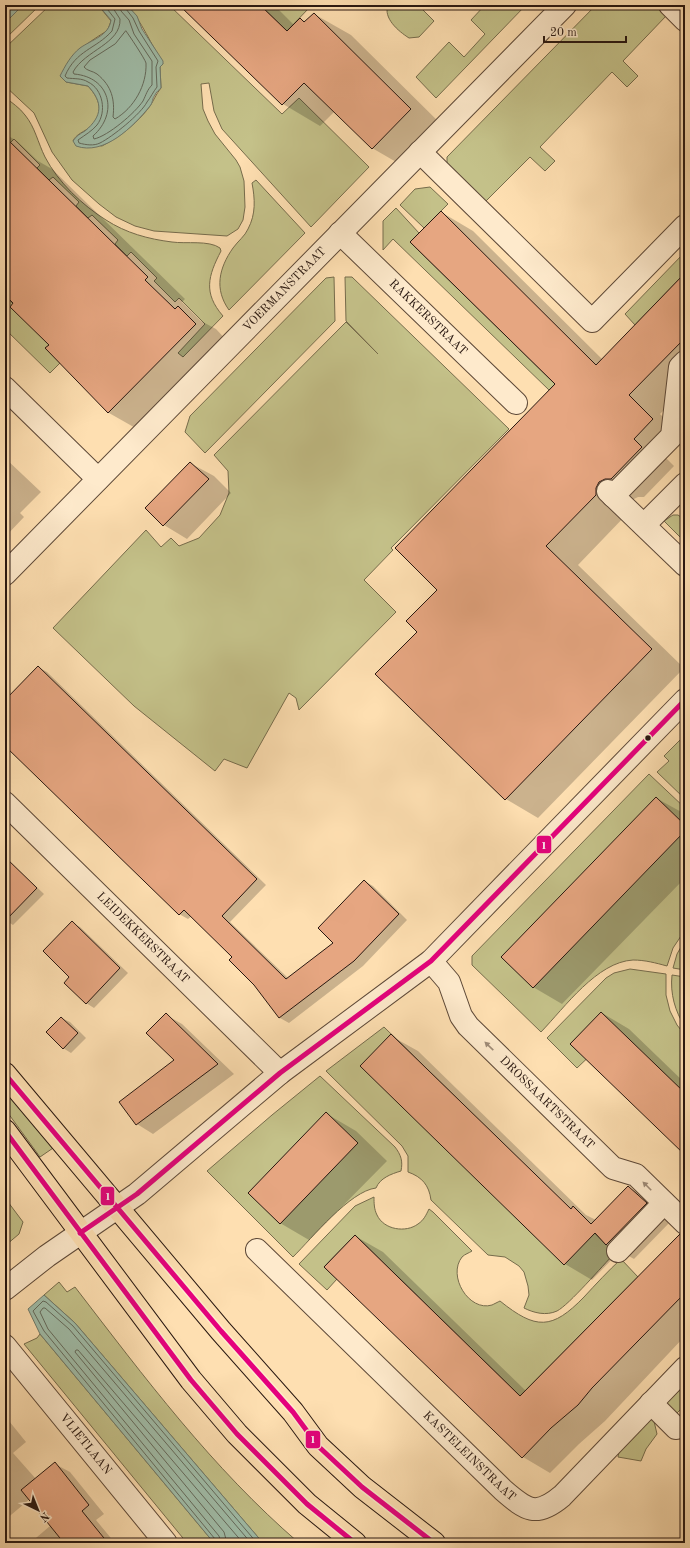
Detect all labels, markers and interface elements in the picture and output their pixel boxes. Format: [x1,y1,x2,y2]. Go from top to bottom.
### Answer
scale bar [544,18,626,44]
text: 20 m [550,27,577,39]
street label: VOERMANSTRAAT [241,245,329,334]
street label: RAKKERSTRAAT [386,278,469,358]
unlabelled marker [643,733,653,743]
line badge: 1 [536,835,552,854]
text: 1 [541,841,547,852]
street label: LEIDEKKERSTRAAT [94,890,191,986]
one-way arrow [484,1041,494,1051]
street label: DROSSAARTSTRAAT [497,1054,596,1152]
one-way arrow [642,1181,652,1191]
line badge: 1 [100,1186,115,1206]
text: 1 [105,1192,111,1203]
street label: KASTELEINSTRAAT [421,1409,518,1504]
street label: VLIETLAAN [57,1412,114,1477]
line badge: 1 [305,1430,321,1449]
text: 1 [310,1435,316,1446]
north arrow [18,1490,58,1530]
text: N [37,1509,51,1524]

